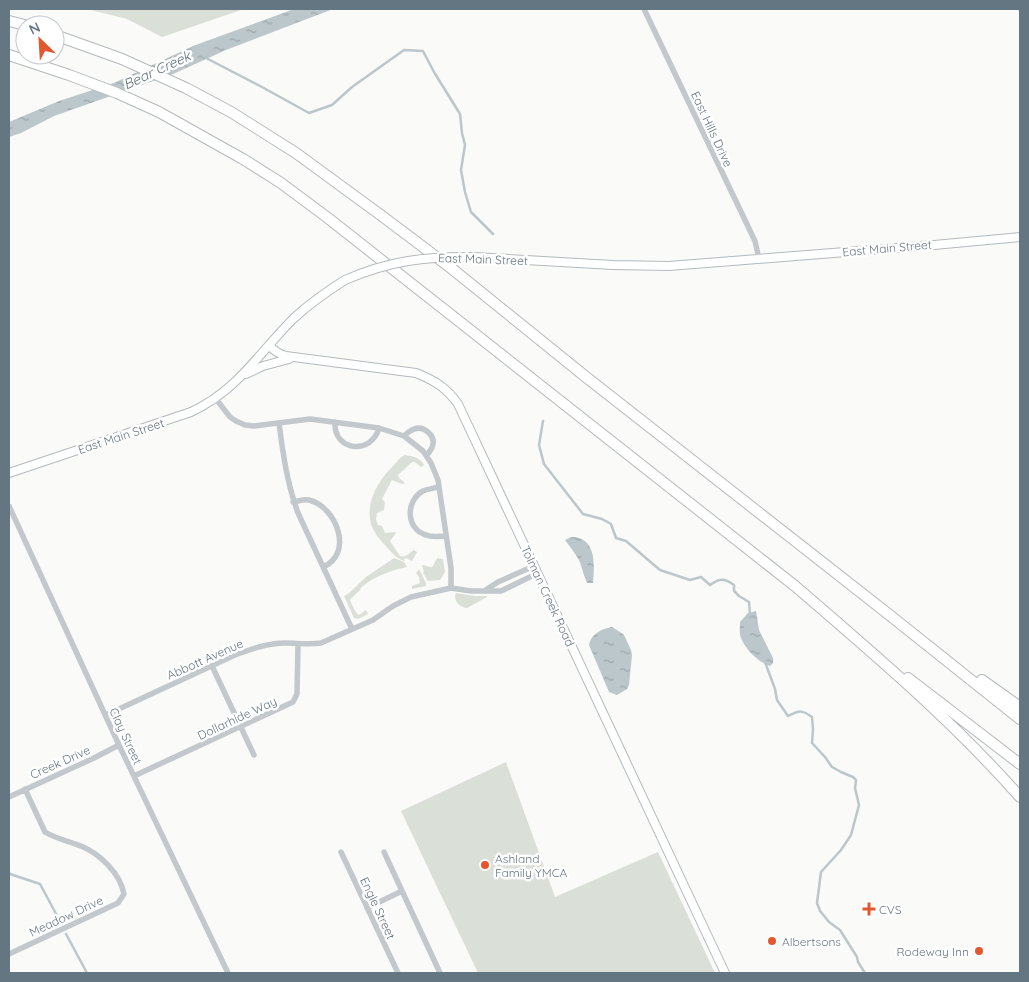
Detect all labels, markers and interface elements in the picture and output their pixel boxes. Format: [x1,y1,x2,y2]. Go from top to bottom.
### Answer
north arrow [15,15,65,65]
text: N [26,18,43,39]
water label: Bear Creek [120,46,195,93]
street label: East Hills Drive [688,89,736,169]
street label: East Main Street [842,237,932,259]
street label: East Main Street [438,250,528,268]
street label: East Main Street [76,415,166,457]
street label: Tolman Creek Road [518,543,578,649]
street label: Abbott Avenue [164,635,246,683]
street label: Dollarhide Way [195,693,279,743]
street label: Clay Street [106,705,146,767]
street label: Creek Drive [28,742,93,782]
place label: Ashland Family YMCA [495,851,567,880]
marker: Ashland Family YMCA [479,859,491,871]
street label: Engle Street [357,875,399,941]
street label: Meadow Drive [27,892,105,940]
place label: CVS [879,902,902,917]
marker: CVS [863,903,875,915]
place label: Albertsons [782,934,841,949]
marker: Albertsons [766,935,778,947]
place label: Rodeway Inn [896,944,969,959]
marker: Rodeway Inn [973,945,985,957]

